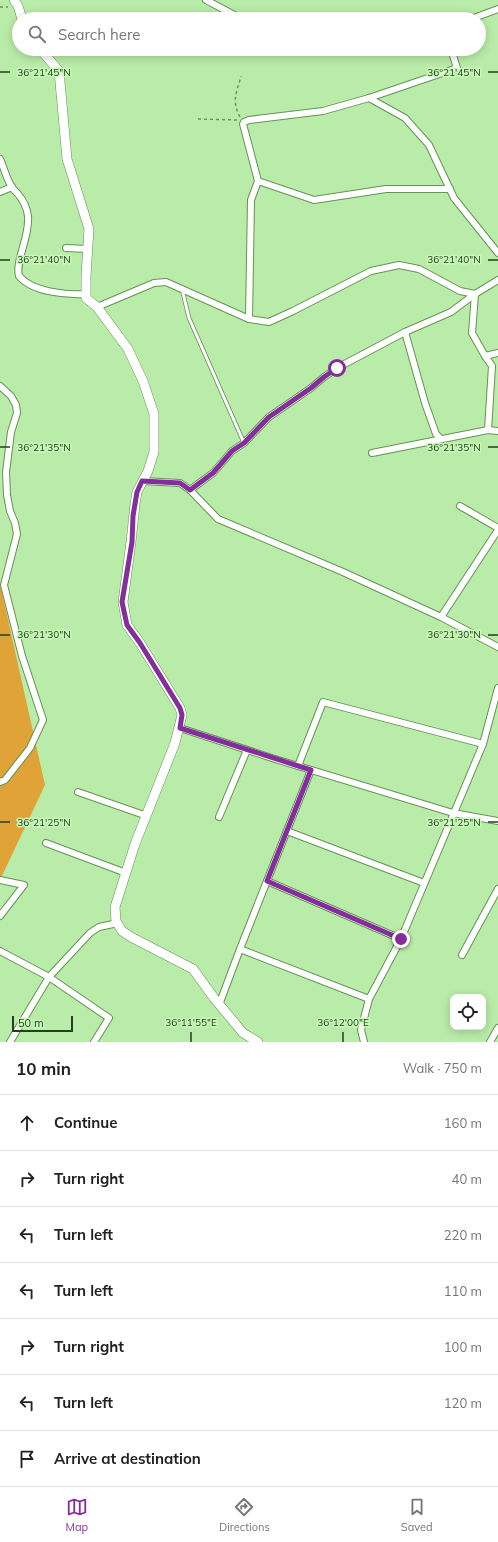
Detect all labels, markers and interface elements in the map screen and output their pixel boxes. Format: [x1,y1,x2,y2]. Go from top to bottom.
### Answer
search box [12,12,486,56]
icon: search [26,23,48,45]
text: Search here [58,25,140,44]
text: 36°21'45"N [17,66,71,79]
text: 36°21'45"N [427,66,481,79]
text: 36°21'40"N [17,253,71,266]
text: 36°21'40"N [427,253,481,266]
route start [328,359,346,377]
text: 36°21'35"N [17,441,71,454]
text: 36°21'35"N [427,441,481,454]
text: 36°21'30"N [17,628,71,641]
text: 36°21'30"N [427,628,481,641]
text: 36°21'25"N [17,816,71,829]
text: 36°21'25"N [427,816,481,829]
route end [392,930,410,948]
map controls [450,994,486,1030]
button: locate [450,994,486,1030]
scale bar [12,1014,73,1033]
text: 50 m [18,1016,44,1030]
text: 36°11'55"E [165,1016,217,1029]
text: 36°12'00"E [317,1016,369,1029]
text: 10 min [16,1058,71,1079]
text: Walk · 750 m [403,1060,482,1076]
icon: ahead [16,1112,38,1134]
text: Continue [54,1113,117,1132]
text: 160 m [444,1115,482,1131]
icon: right [16,1168,38,1190]
text: Turn right [54,1169,124,1188]
text: 40 m [452,1171,482,1187]
icon: left [16,1224,38,1246]
text: Turn left [54,1225,113,1244]
text: 220 m [444,1227,482,1243]
icon: left [16,1280,38,1302]
text: Turn left [54,1281,113,1300]
text: 110 m [444,1283,482,1299]
icon: right [16,1336,38,1358]
text: Turn right [54,1337,124,1356]
text: 100 m [444,1339,482,1355]
icon: left [16,1392,38,1414]
text: Turn left [54,1393,113,1412]
text: 120 m [444,1395,482,1411]
icon: arrive [16,1448,38,1470]
text: Arrive at destination [54,1449,201,1468]
tab: Map [65,1496,88,1534]
tab: Directions [219,1496,270,1534]
tab: Saved [401,1496,433,1534]

